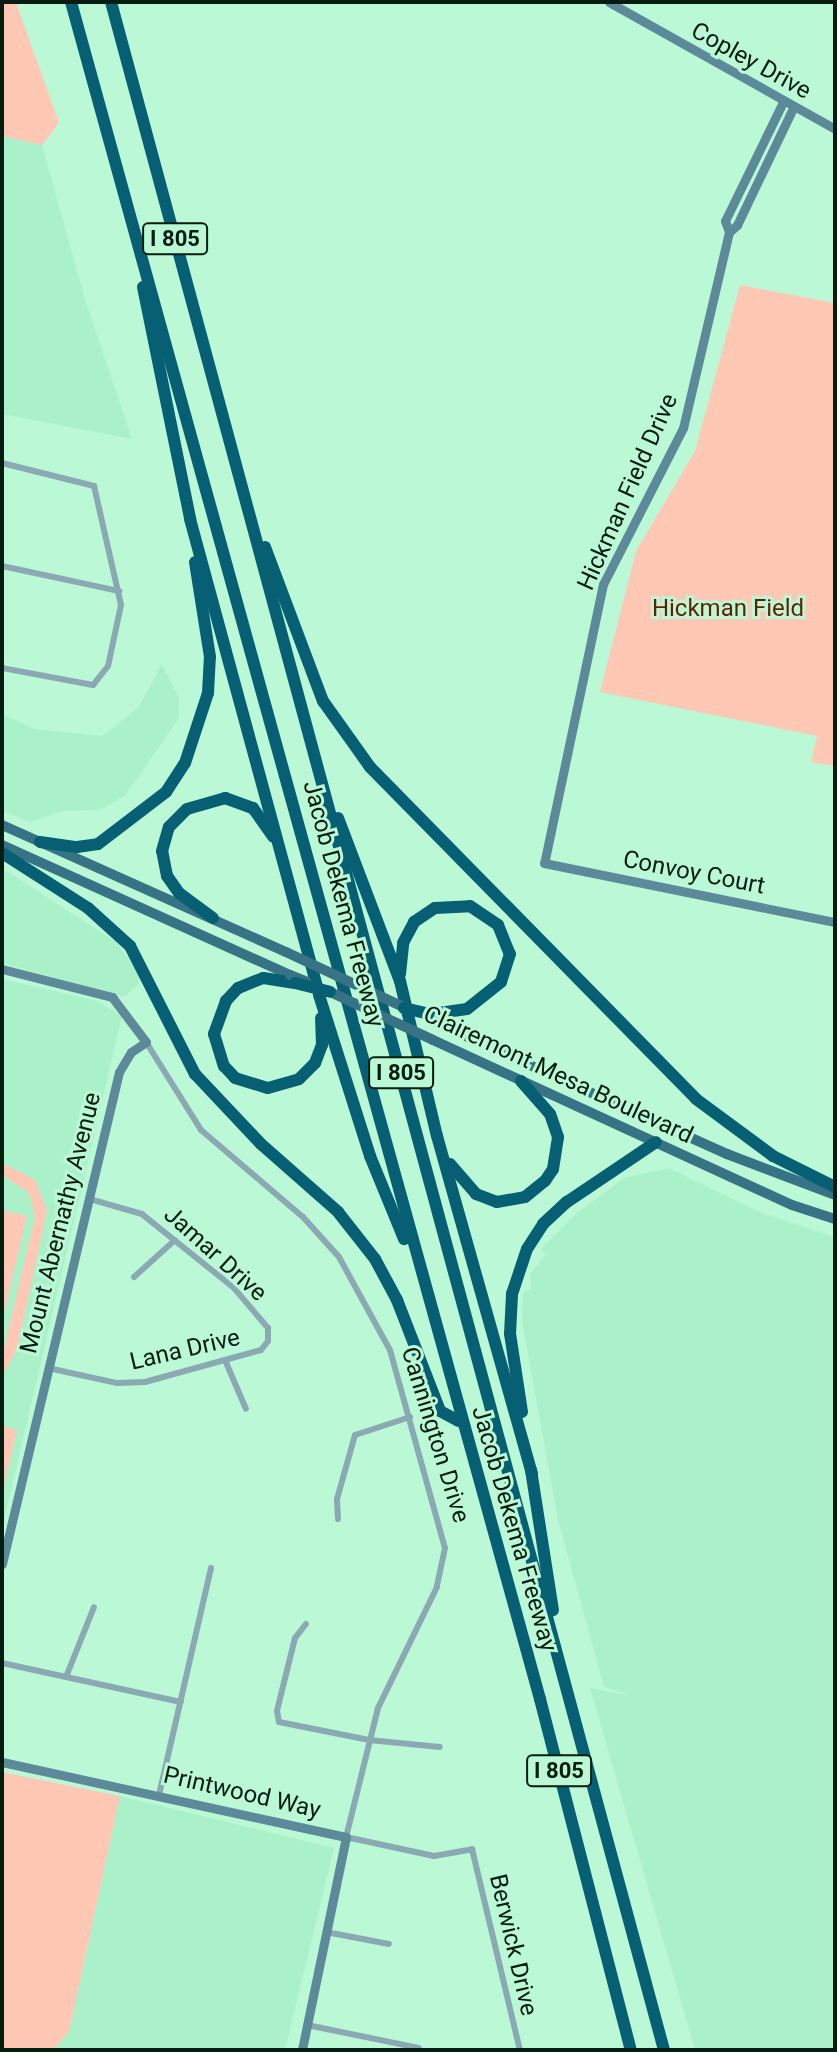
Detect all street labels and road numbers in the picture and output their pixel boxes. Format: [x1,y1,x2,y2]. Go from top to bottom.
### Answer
street label: Copley Drive [686,16,816,106]
road number: I 805 [141,221,209,257]
street label: Hickman Field Drive [572,389,684,595]
street label: Jacob Dekema Freeway [296,778,390,1030]
street label: Convoy Court [621,845,767,901]
street label: Clairemont Mesa Boulevard [419,1000,697,1150]
road number: I 805 [367,1055,435,1091]
street label: Mount Abernathy Avenue [15,1089,107,1357]
street label: Jamar Drive [158,1200,272,1308]
street label: Lana Drive [127,1323,243,1377]
street label: Cannington Drive [395,1344,475,1526]
street label: Jacob Dekema Freeway [465,1403,563,1655]
road number: I 805 [525,1753,593,1789]
street label: Printwood Way [161,1761,323,1825]
street label: Berwick Drive [483,1871,543,2019]

